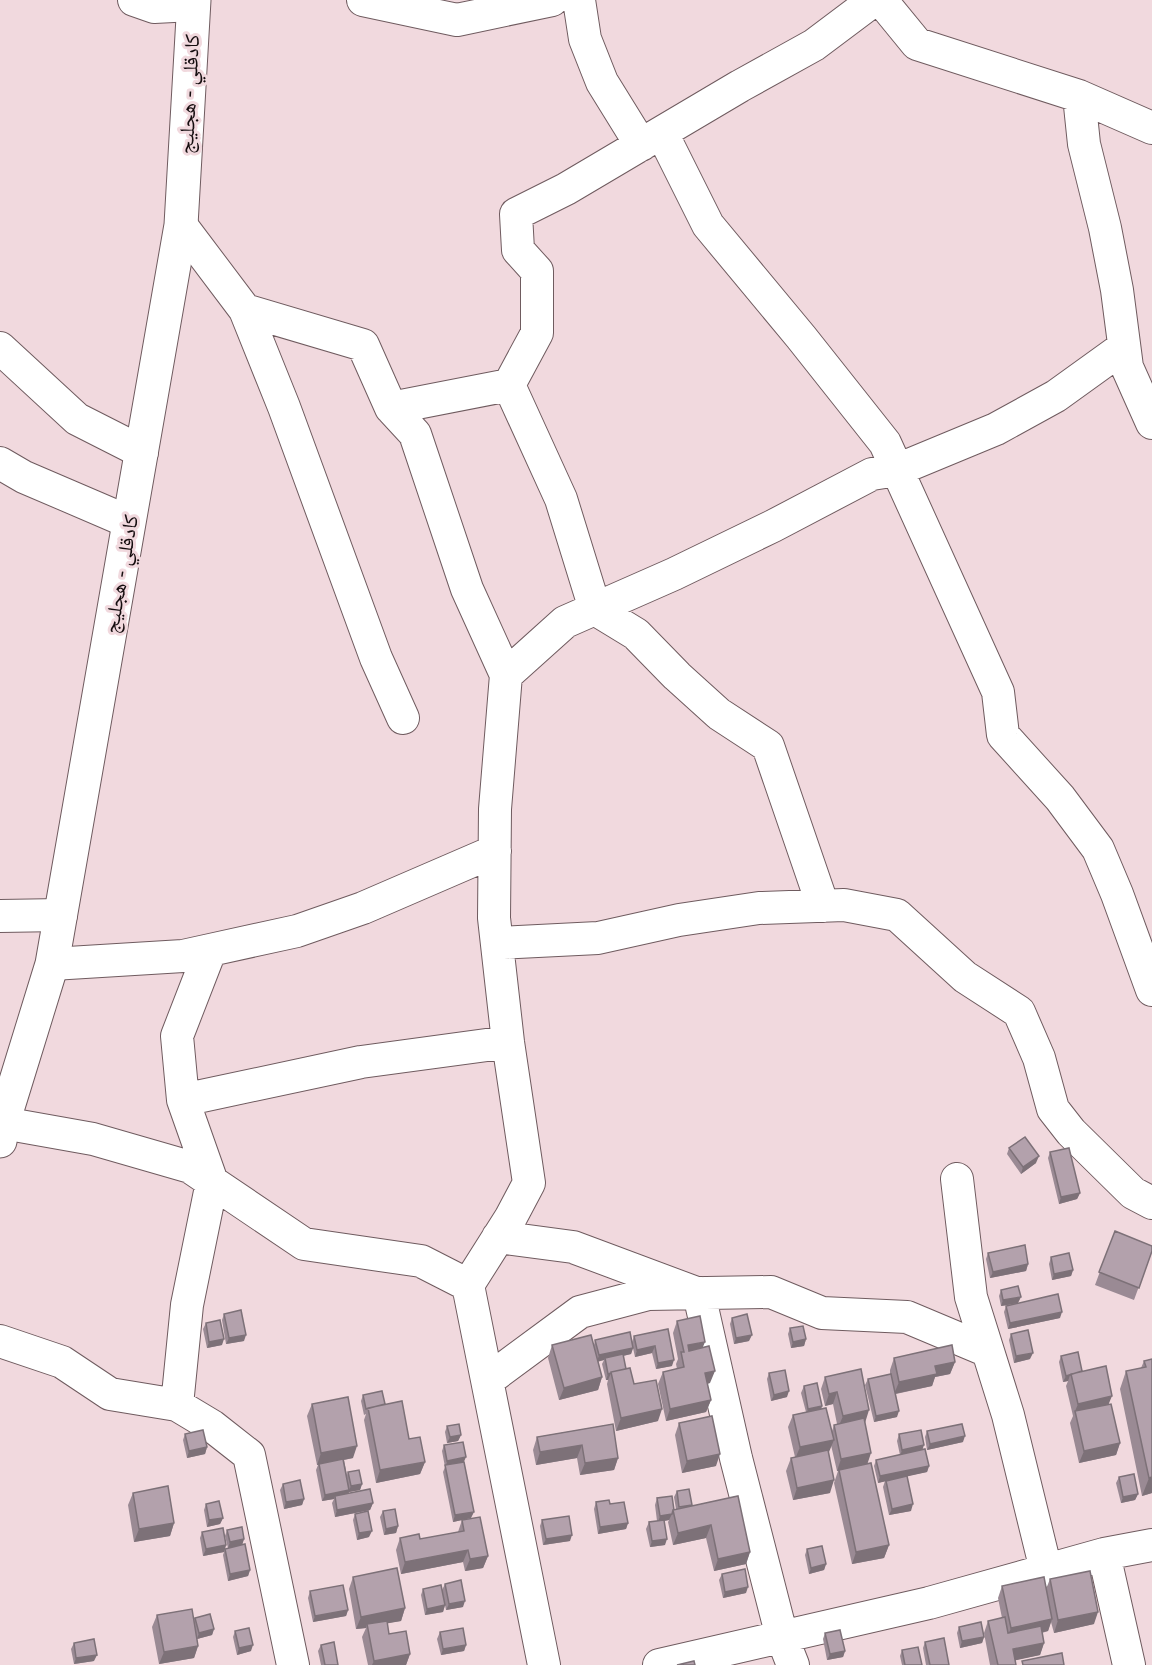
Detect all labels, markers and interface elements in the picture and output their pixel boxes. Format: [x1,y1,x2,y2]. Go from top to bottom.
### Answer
street label: كادقلي - هجليج [171,33,208,155]
street label: كادقلي - هجليج [96,512,148,636]

